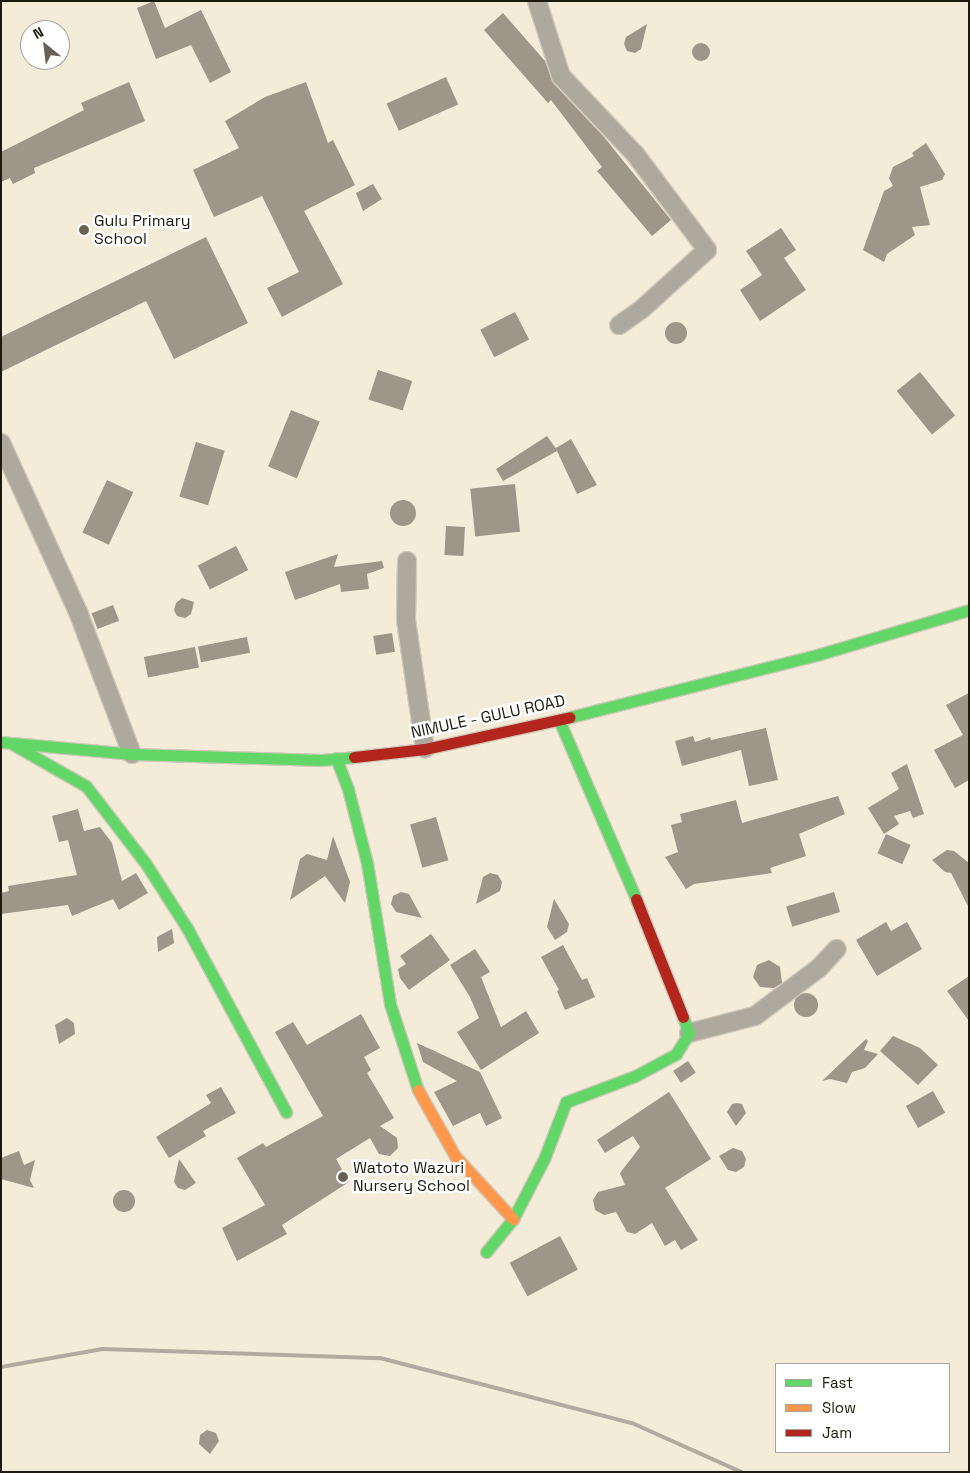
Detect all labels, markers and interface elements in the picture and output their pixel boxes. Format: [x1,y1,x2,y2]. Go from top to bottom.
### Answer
north arrow [20,20,70,70]
text: N [30,23,47,43]
place label: Gulu Primary School [94,211,191,249]
marker: Gulu Primary School [78,224,90,236]
street label: NIMULE - GULU ROAD [409,691,567,743]
place label: Watoto Wazuri Nursery School [353,1158,470,1196]
marker: Watoto Wazuri Nursery School [337,1171,349,1183]
legend [775,1363,950,1453]
text: Fast [822,1373,853,1392]
text: Slow [822,1398,856,1417]
text: Jam [822,1423,852,1442]

